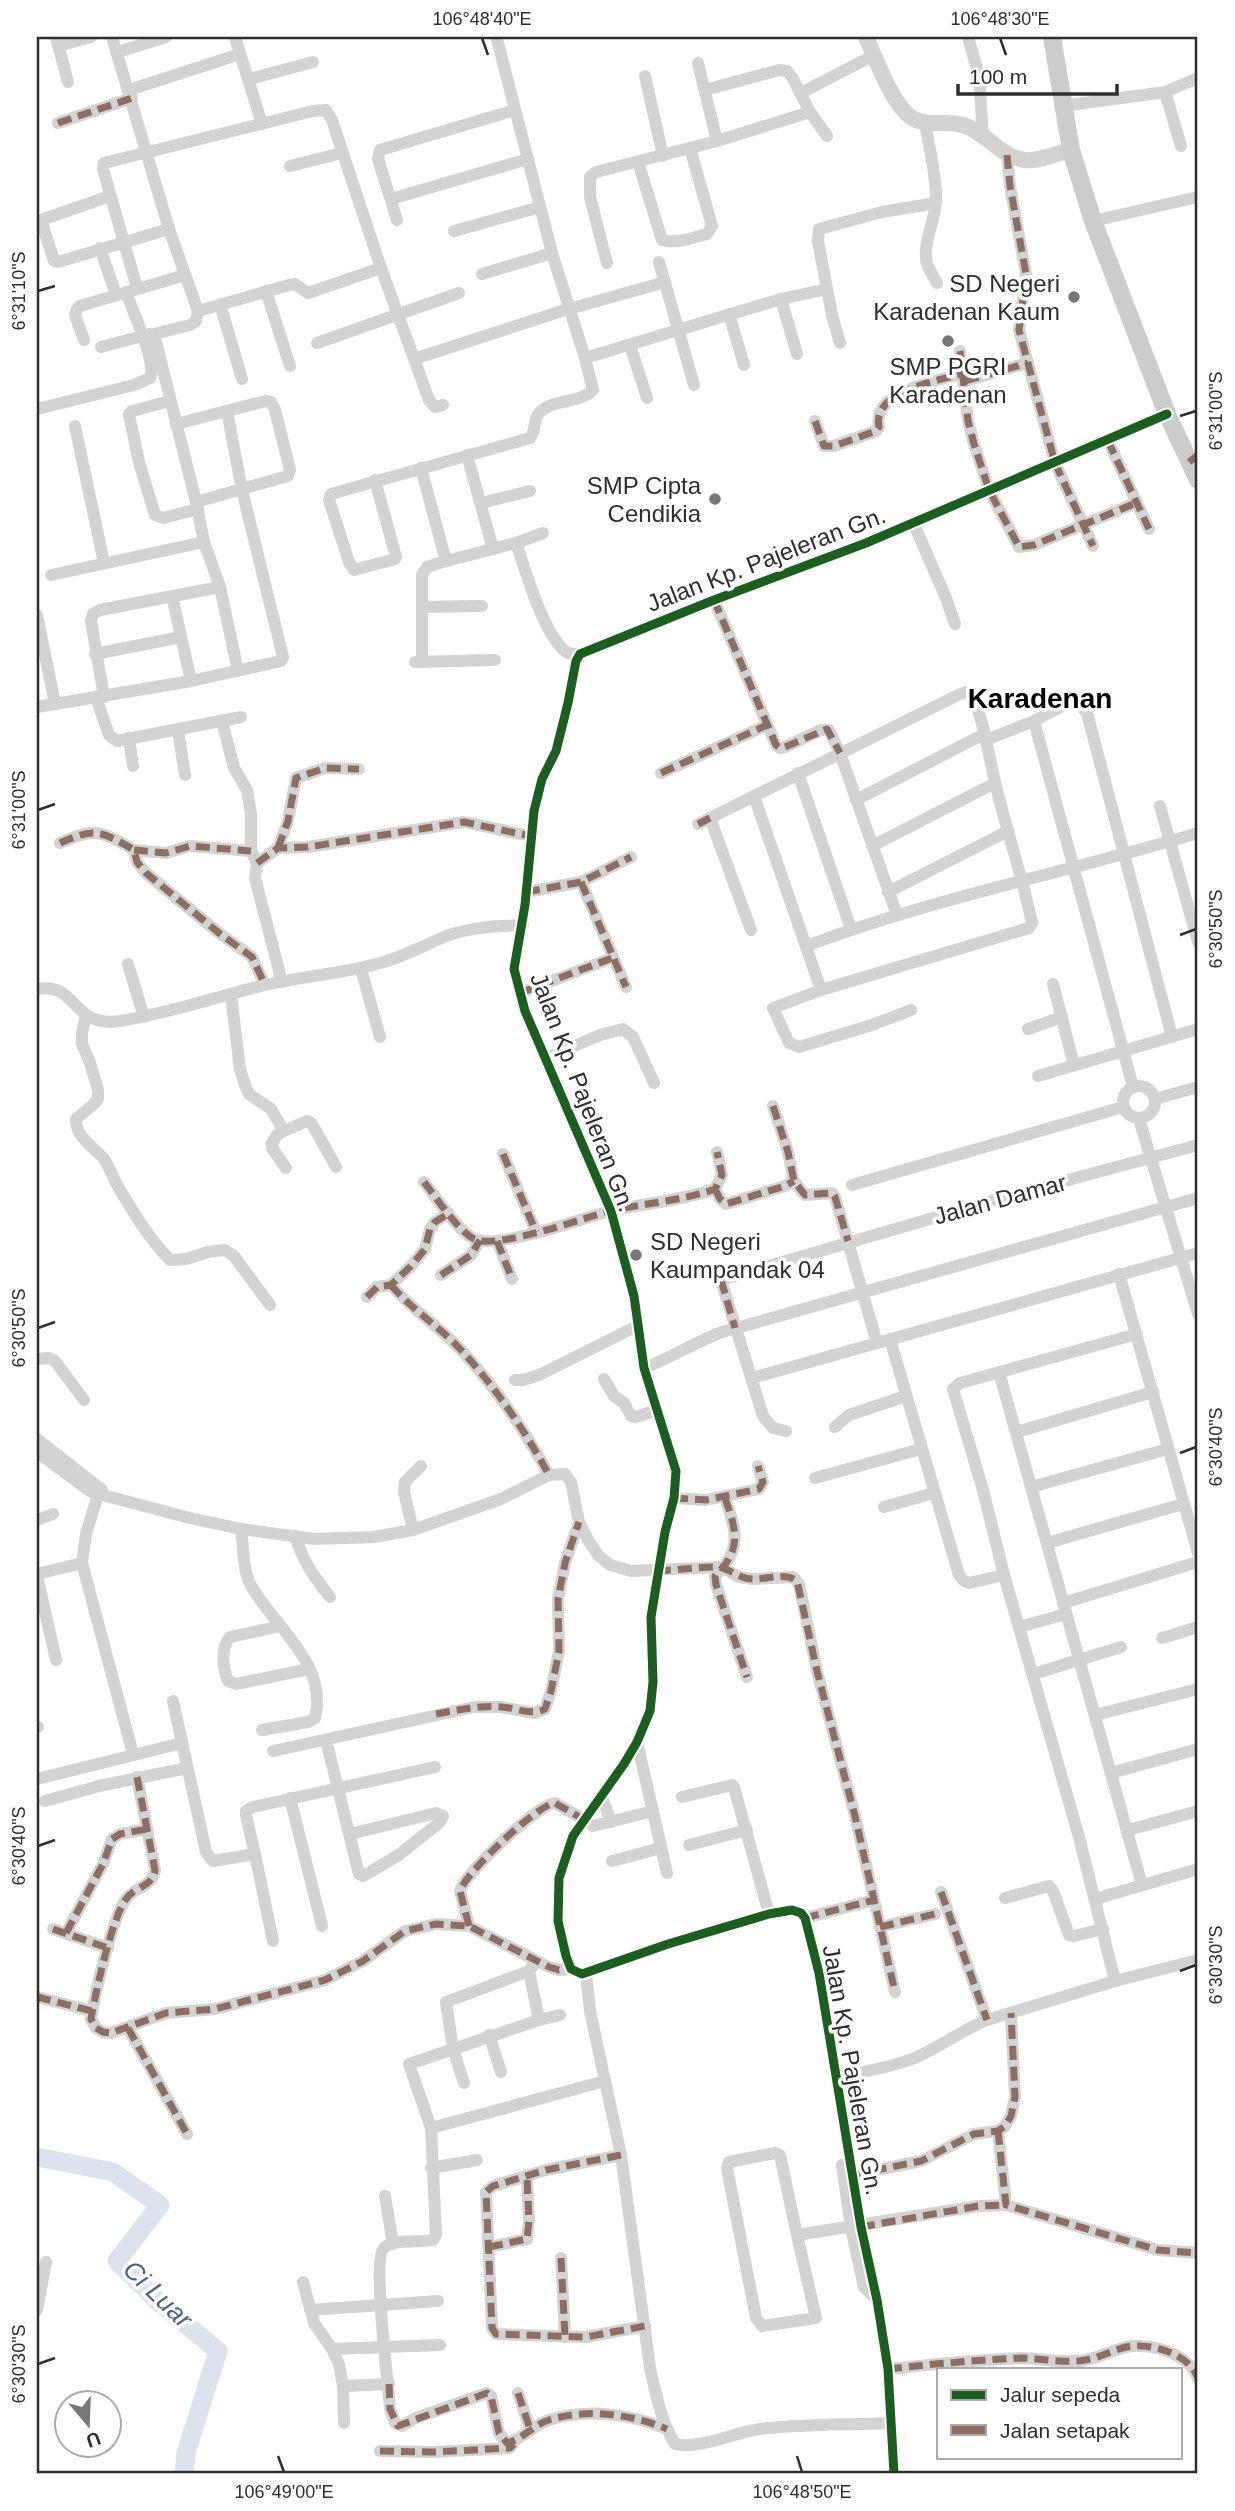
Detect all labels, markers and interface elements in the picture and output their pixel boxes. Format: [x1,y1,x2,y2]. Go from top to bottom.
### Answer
text: 106°48'40"E [432,9,532,29]
text: 106°48'30"E [950,9,1050,29]
scale bar [958,52,1118,96]
text: 100 m [969,65,1027,88]
text: 6°31'10"S [9,251,29,331]
place label: SD Negeri Karadenan Kaum [873,270,1060,325]
marker: SD Negeri Karadenan Kaum [1066,289,1082,305]
marker: SMP PGRI Karadenan [940,333,956,349]
place label: SMP PGRI Karadenan [889,353,1007,408]
text: 6°31'00"S [1206,371,1226,451]
place label: SMP Cipta Cendikia [587,472,702,527]
marker: SMP Cipta Cendikia [707,491,723,507]
street label: Jalan Kp. Pajeleran Gn. [643,501,889,617]
district label: Karadenan [968,683,1112,714]
text: 6°31'00"S [9,770,29,850]
text: 6°30'50"S [1206,889,1226,969]
street label: Jalan Kp. Pajeleran Gn. [525,969,641,1215]
street label: Jalan Damar [931,1168,1069,1230]
place label: SD Negeri Kaumpandak 04 [650,1228,825,1283]
marker: SD Negeri Kaumpandak 04 [628,1247,644,1263]
text: 6°30'50"S [9,1288,29,1368]
text: 6°30'40"S [1206,1407,1226,1487]
text: 6°30'40"S [9,1806,29,1886]
text: 6°30'30"S [1206,1925,1226,2005]
street label: Jalan Kp. Pajeleran Gn. [818,1943,888,2197]
water label: Ci Luar [117,2254,200,2335]
text: 6°30'30"S [9,2324,29,2404]
legend [937,2368,1182,2458]
text: Jalur sepeda [1000,2383,1121,2406]
north arrow [52,2388,122,2458]
text: Jalan setapak [1000,2419,1130,2442]
text: U [83,2427,103,2452]
text: 106°49'00"E [234,2482,334,2502]
text: 106°48'50"E [752,2482,852,2502]

